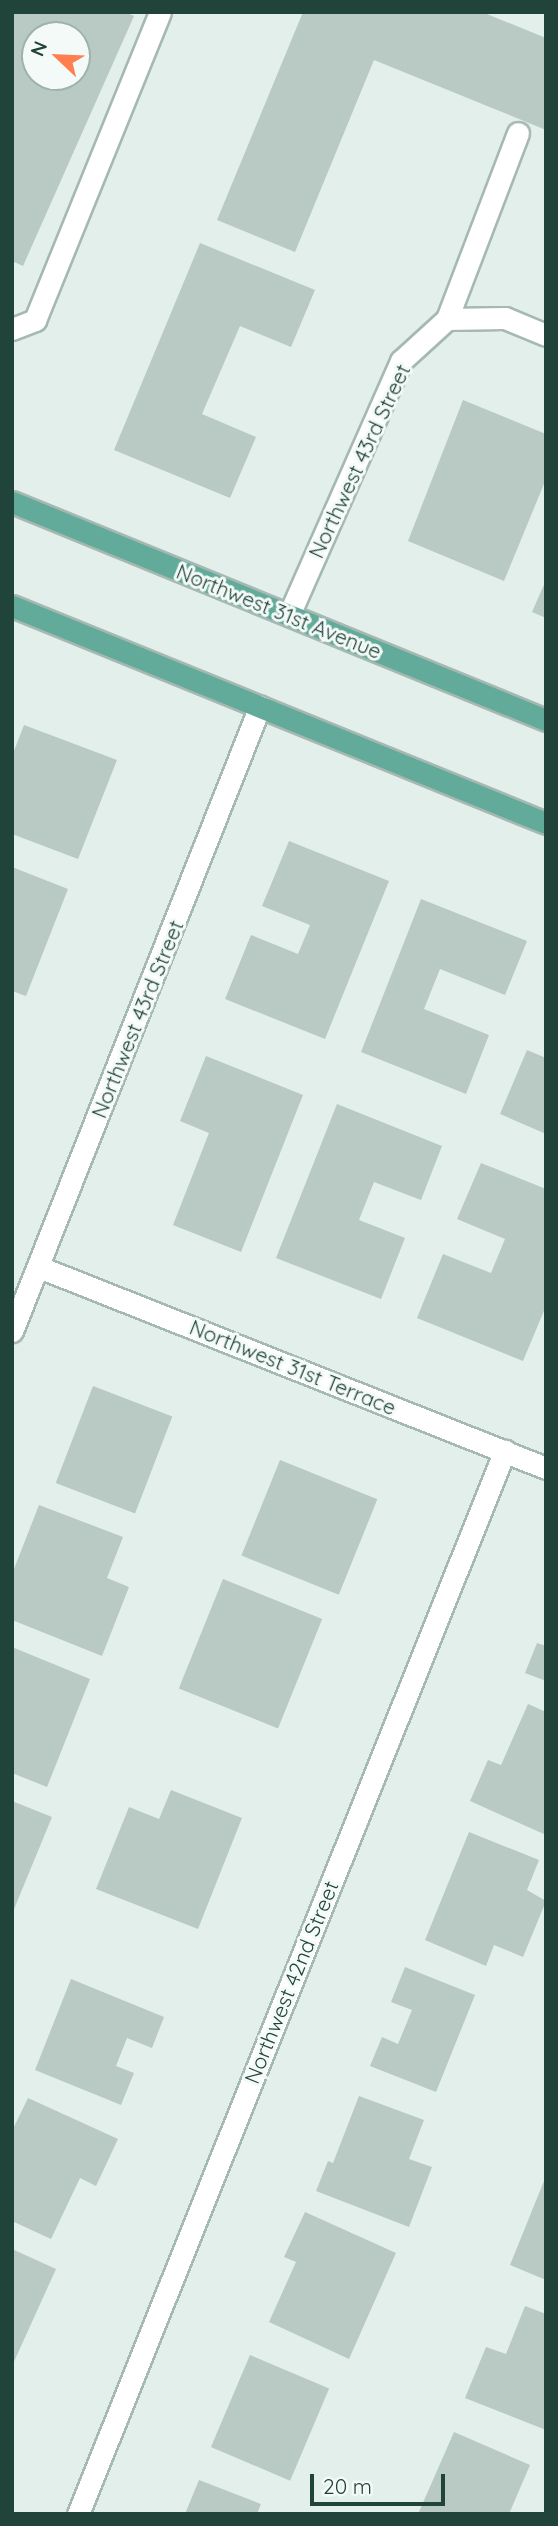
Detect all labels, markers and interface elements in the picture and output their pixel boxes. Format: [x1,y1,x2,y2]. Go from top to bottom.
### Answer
north arrow [21,21,91,91]
text: N [25,37,52,60]
street label: Northwest 43rd Street [303,360,415,562]
street label: Northwest 31st Avenue [173,558,385,664]
street label: Northwest 43rd Street [86,916,188,1122]
street label: Northwest 31st Terrace [186,1314,400,1420]
street label: Northwest 42nd Street [239,1877,343,2087]
scale bar [313,2460,448,2504]
text: 20 m [323,2473,372,2499]

